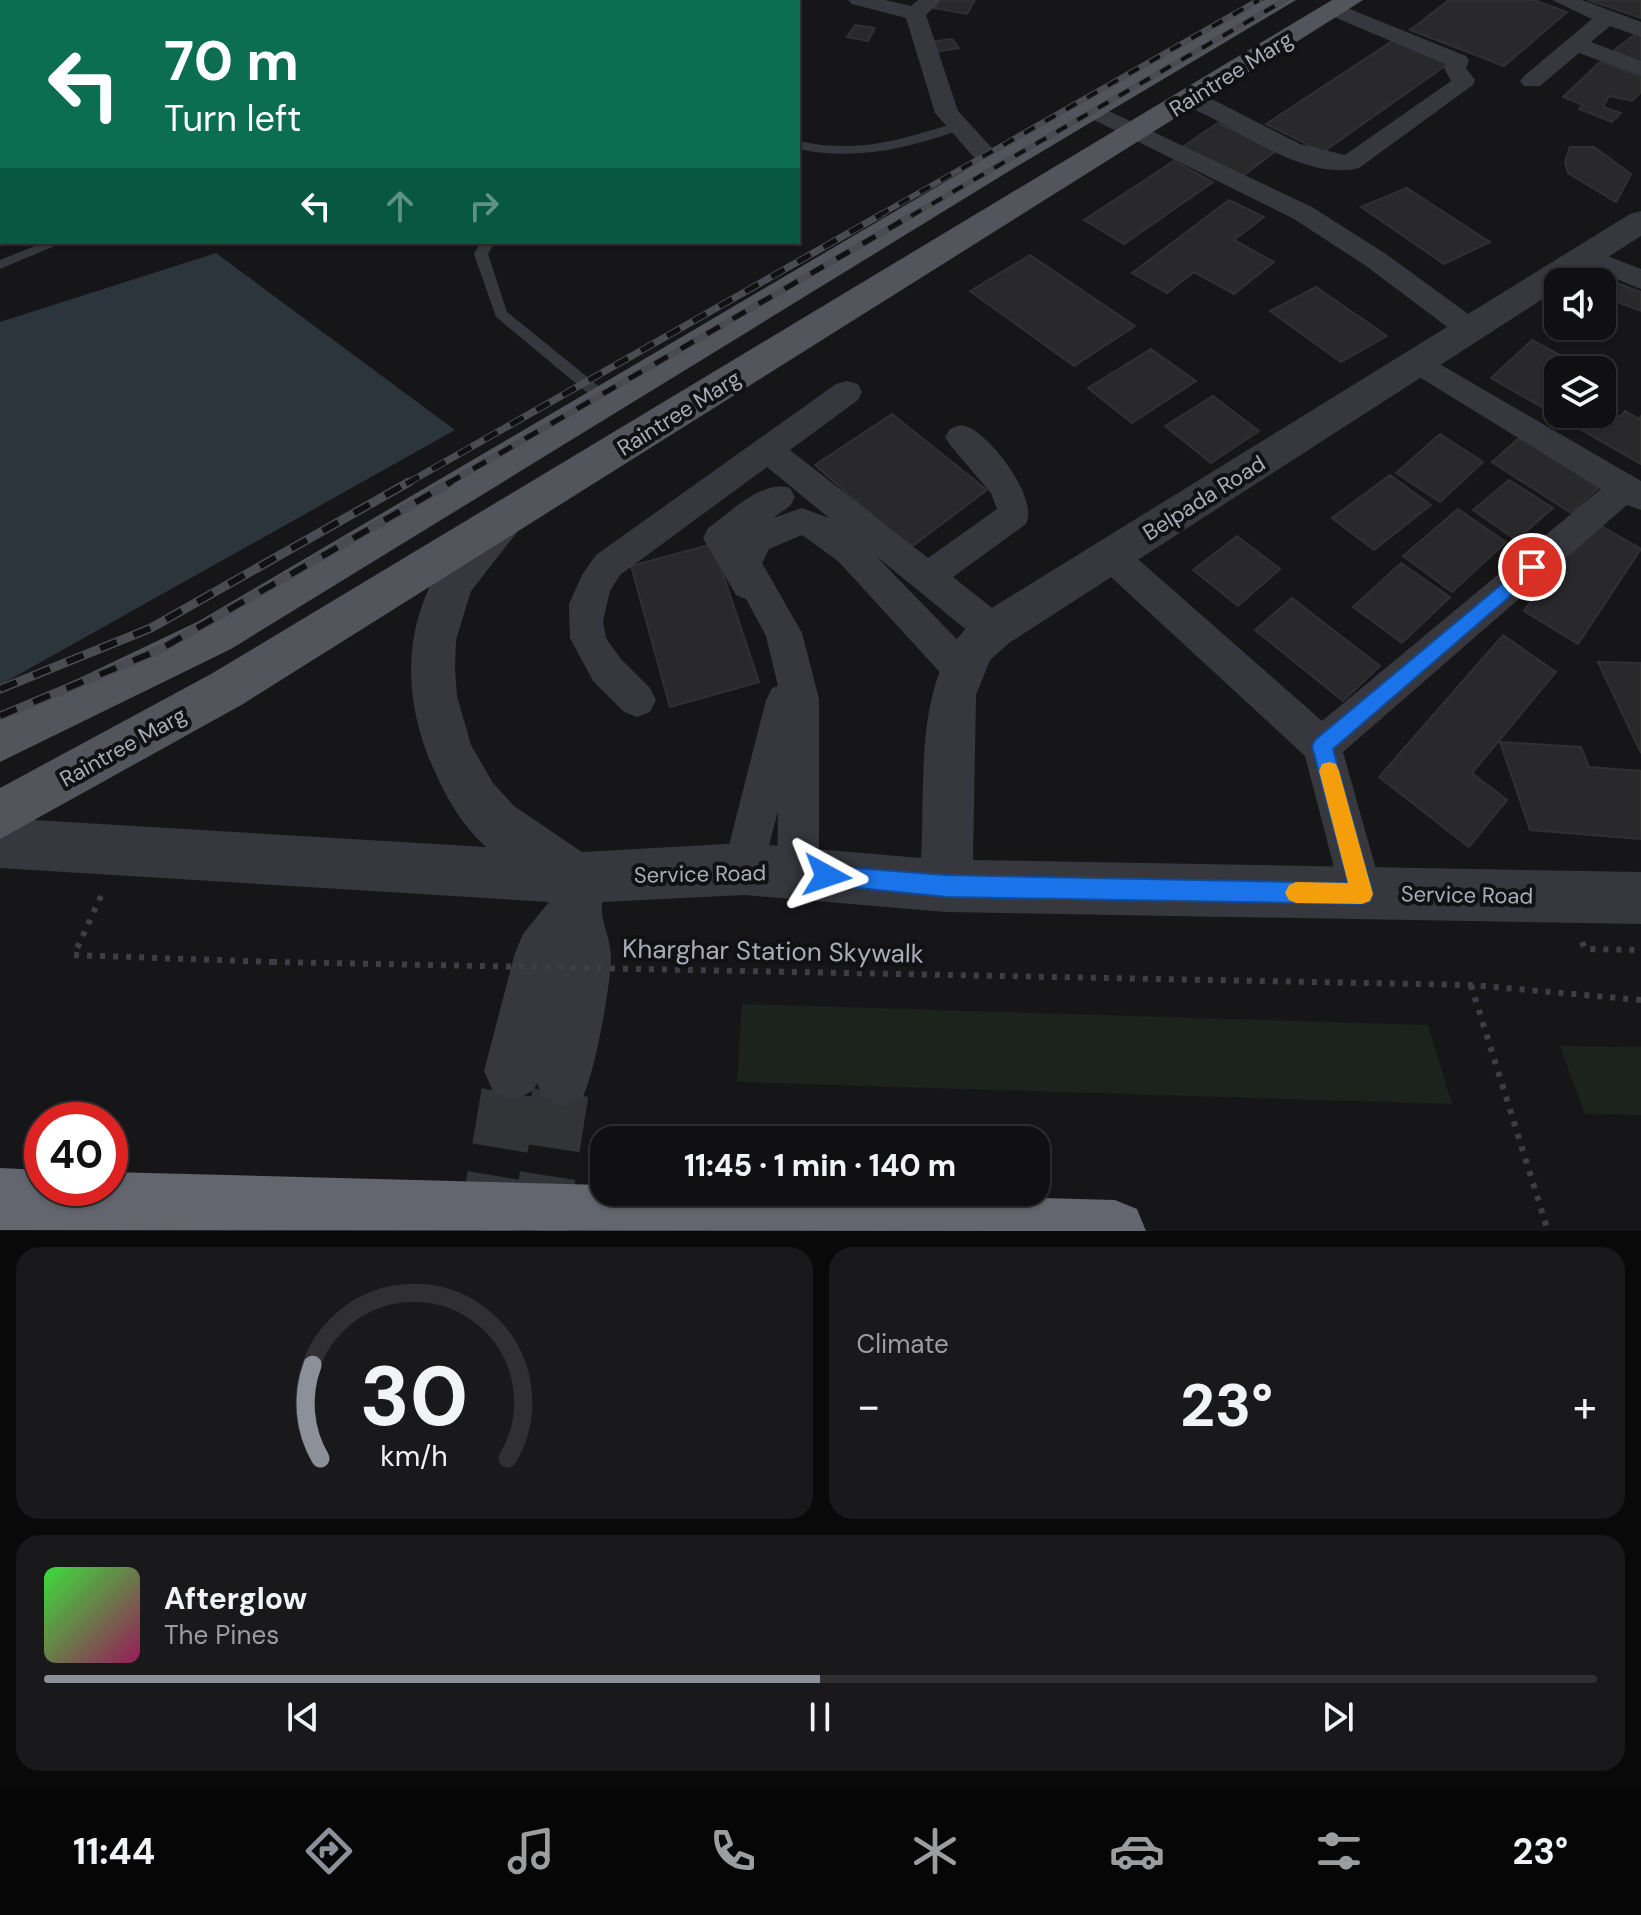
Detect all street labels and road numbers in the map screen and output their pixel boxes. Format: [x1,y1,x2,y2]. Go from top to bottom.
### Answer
street label: Raintree Marg [1164,24,1298,124]
street label: Raintree Marg [612,363,746,463]
street label: Belpada Road [1137,449,1271,547]
street label: Raintree Marg [55,700,191,794]
street label: Service Road [634,858,766,890]
street label: Service Road [1401,879,1533,911]
street label: Kharghar Station Skywalk [622,931,924,971]

